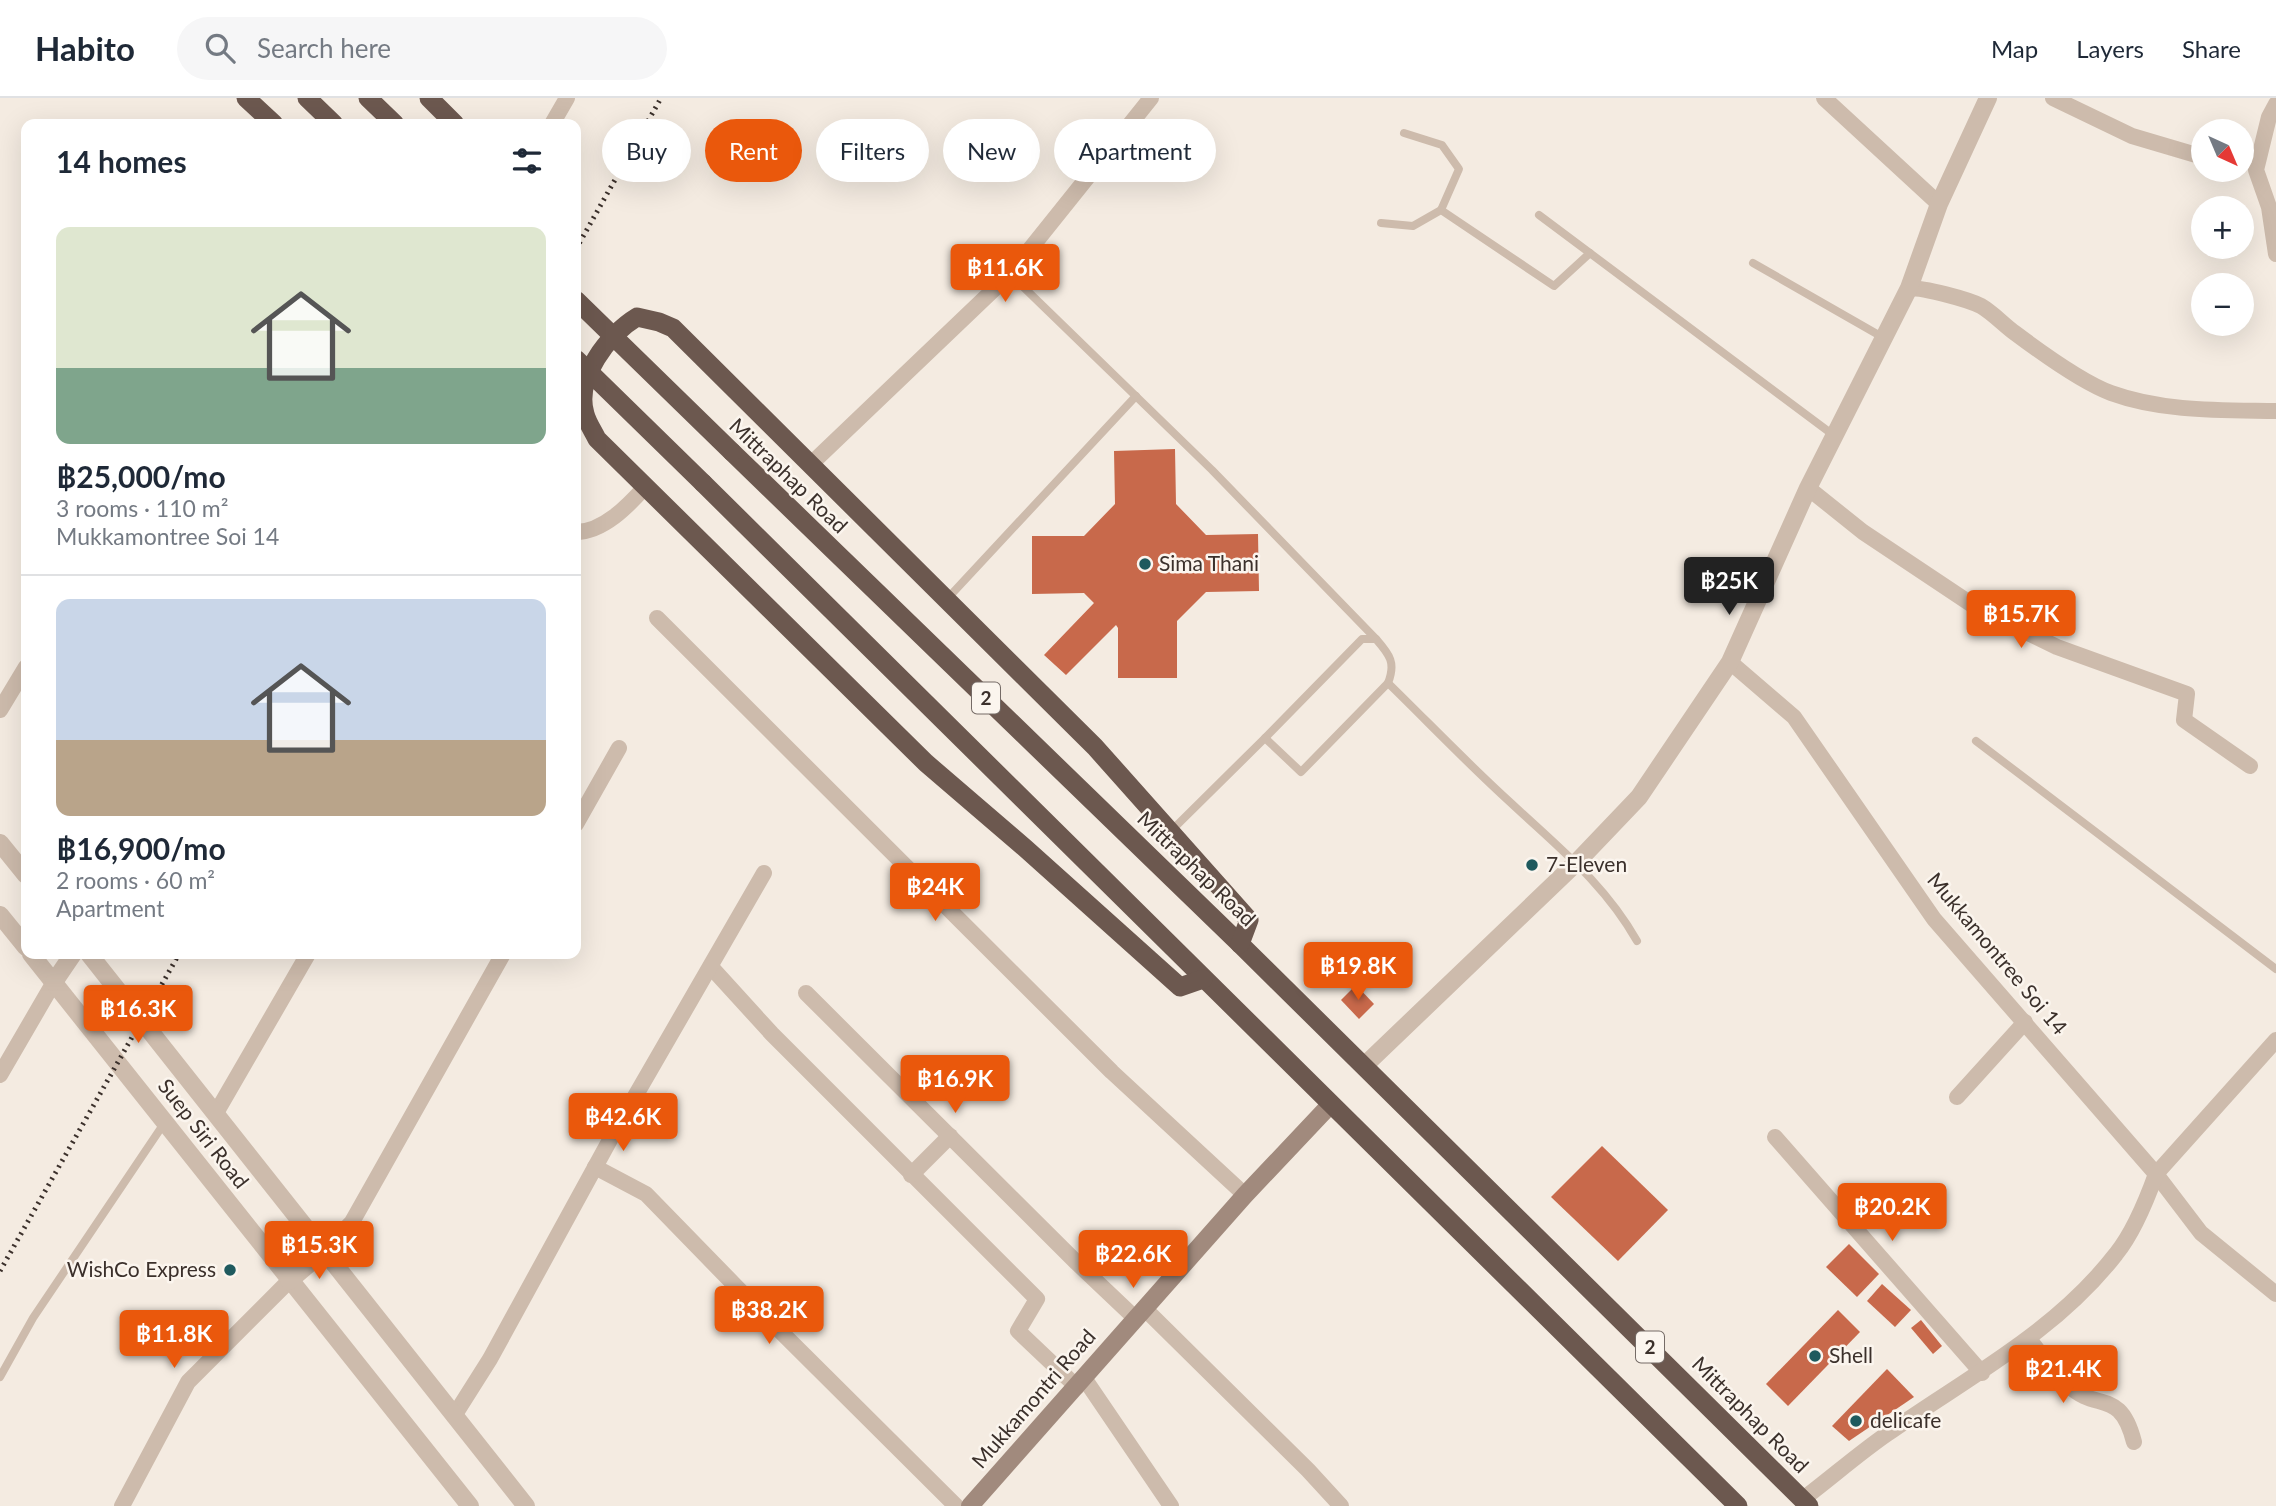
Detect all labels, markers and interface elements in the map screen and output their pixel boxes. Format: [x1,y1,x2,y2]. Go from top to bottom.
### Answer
search box [177,17,667,80]
text: Habito [35,28,135,68]
icon: search [201,29,239,67]
text: Search here [257,32,391,64]
text: Map [1991,34,2038,63]
text: Layers [2076,34,2144,63]
text: Share [2182,34,2241,63]
chip: Buy [602,119,691,182]
chip: Rent [705,119,802,182]
chip: Filters [816,119,929,182]
chip: New [943,119,1040,182]
chip: Apartment [1054,119,1216,182]
north arrow [2191,119,2254,182]
map controls [2191,119,2254,336]
icon: filters [508,142,546,180]
text: 14 homes [56,143,187,179]
button: + [2191,196,2254,259]
pin: ฿11.6K [948,244,1062,304]
text: ฿11.6K [967,253,1043,281]
icon: home [238,273,364,399]
button: − [2191,273,2254,336]
street label: Mittraphap Road [725,412,853,538]
text: ฿25,000/mo [56,458,226,494]
text: 3 rooms · 110 m² [56,494,228,522]
text: Mukkamontree Soi 14 [56,522,279,550]
place label: Sima Thani [1159,550,1259,575]
marker: Sima Thani [1137,556,1153,572]
pin: ฿25K [1688,558,1770,617]
text: ฿25K [1700,566,1758,594]
pin: ฿15.7K [1964,590,2078,650]
text: ฿15.7K [1983,599,2059,627]
icon: home [238,645,364,771]
road number: 2 [972,682,1000,713]
street label: Mittraphap Road [1133,805,1261,931]
text: ฿16,900/mo [56,830,226,866]
place label: 7-Eleven [1546,851,1627,876]
marker: 7-Eleven [1524,857,1540,873]
pin: ฿24K [894,864,976,923]
text: 2 rooms · 60 m² [56,866,215,894]
street label: Mukkamontree Soi 14 [1923,867,2073,1039]
text: ฿24K [906,872,964,900]
text: Apartment [56,894,164,922]
pin: ฿19.8K [1301,942,1415,1002]
text: ฿19.8K [1320,951,1396,979]
pin: ฿16.3K [81,986,195,1045]
text: ฿16.3K [100,994,176,1022]
pin: ฿16.9K [898,1056,1012,1115]
text: ฿16.9K [917,1064,993,1092]
street label: Suep Siri Road [154,1073,255,1193]
pin: ฿42.6K [566,1094,680,1153]
text: ฿42.6K [585,1102,661,1130]
pin: ฿20.2K [1835,1184,1949,1243]
text: ฿20.2K [1854,1192,1930,1220]
pin: ฿15.3K [262,1222,376,1281]
text: ฿15.3K [281,1230,357,1258]
pin: ฿22.6K [1076,1230,1190,1290]
text: ฿22.6K [1095,1239,1171,1267]
place label: WishCo Express [67,1256,216,1281]
marker: WishCo Express [222,1262,238,1278]
pin: ฿38.2K [712,1286,826,1346]
text: ฿38.2K [731,1295,807,1323]
pin: ฿11.8K [117,1310,231,1370]
text: ฿11.8K [136,1319,212,1347]
street label: Mukkamontri Road [966,1324,1100,1473]
road number: 2 [1636,1331,1664,1362]
place label: Shell [1829,1342,1873,1367]
pin: ฿21.4K [2006,1346,2120,1405]
marker: Shell [1807,1348,1823,1364]
street label: Mittraphap Road [1688,1351,1814,1477]
text: ฿21.4K [2025,1354,2101,1382]
place label: delicafe [1870,1407,1941,1432]
marker: delicafe [1848,1413,1864,1429]

